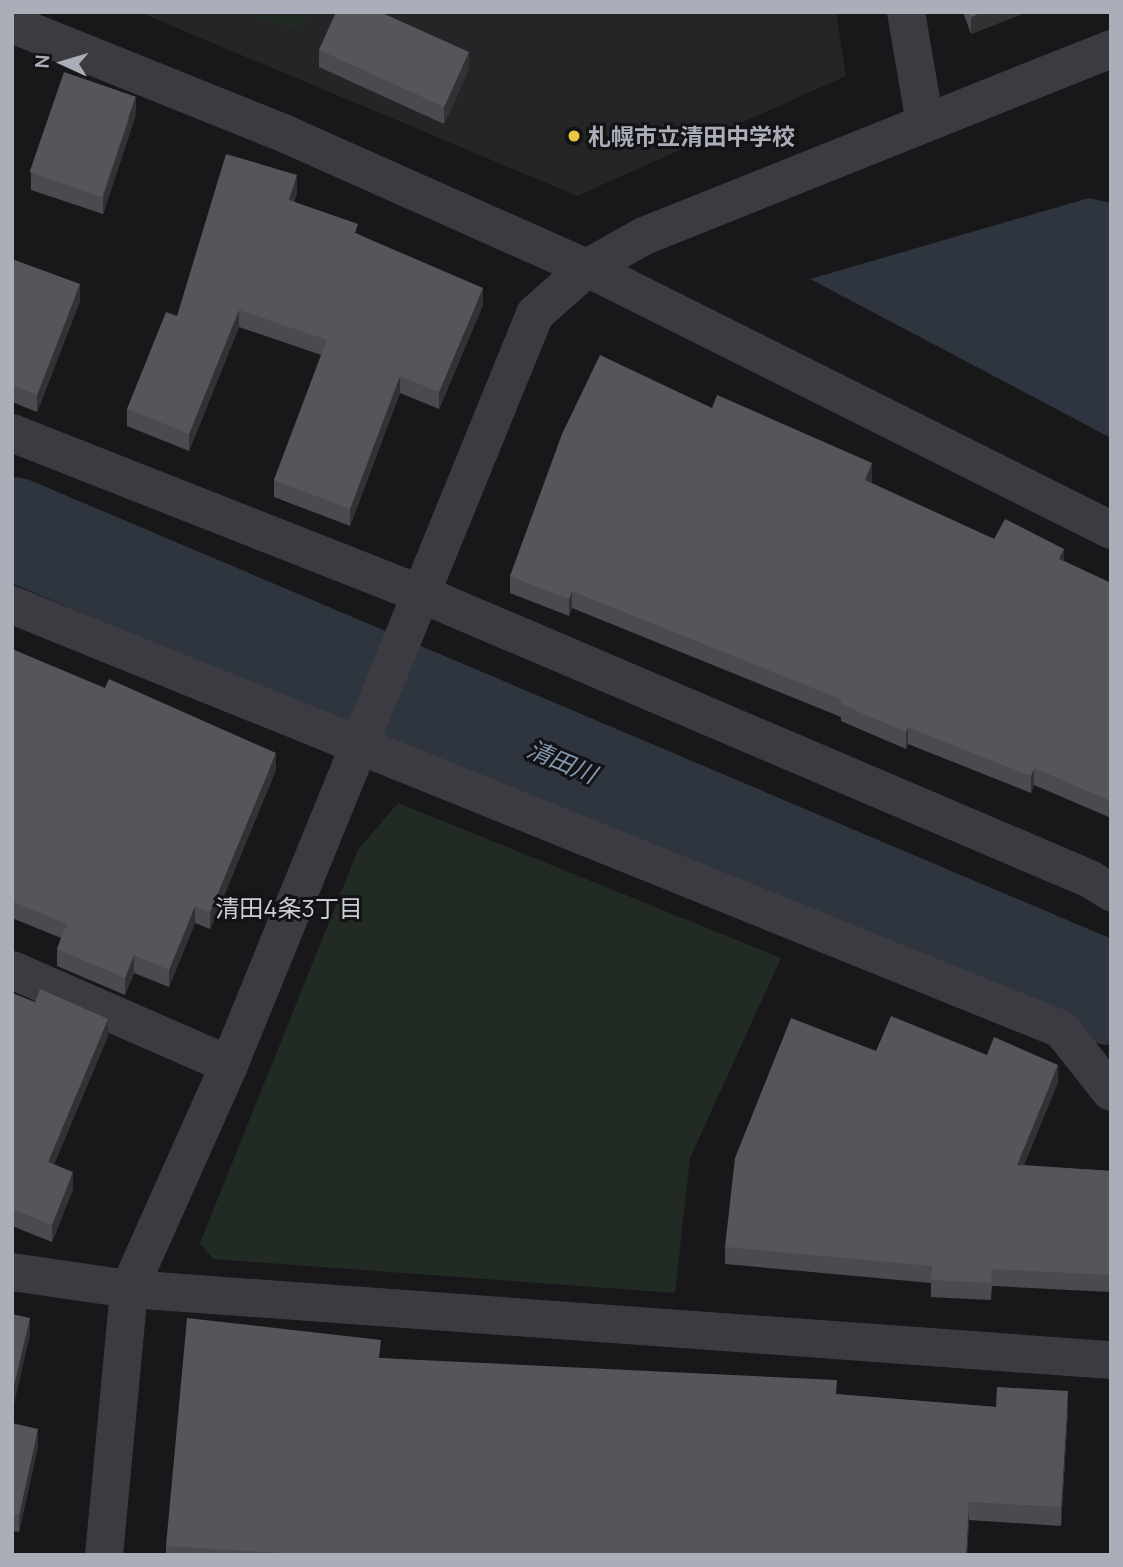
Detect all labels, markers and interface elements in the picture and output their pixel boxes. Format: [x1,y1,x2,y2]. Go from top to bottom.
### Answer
north arrow [28,28,98,98]
text: N [29,54,55,69]
place label: 札幌市立清田中学校 [588,122,795,150]
marker: 札幌市立清田中学校 [566,128,582,144]
water label: 清田川 [523,734,601,788]
district label: 清田4条3丁目 [215,894,363,922]

